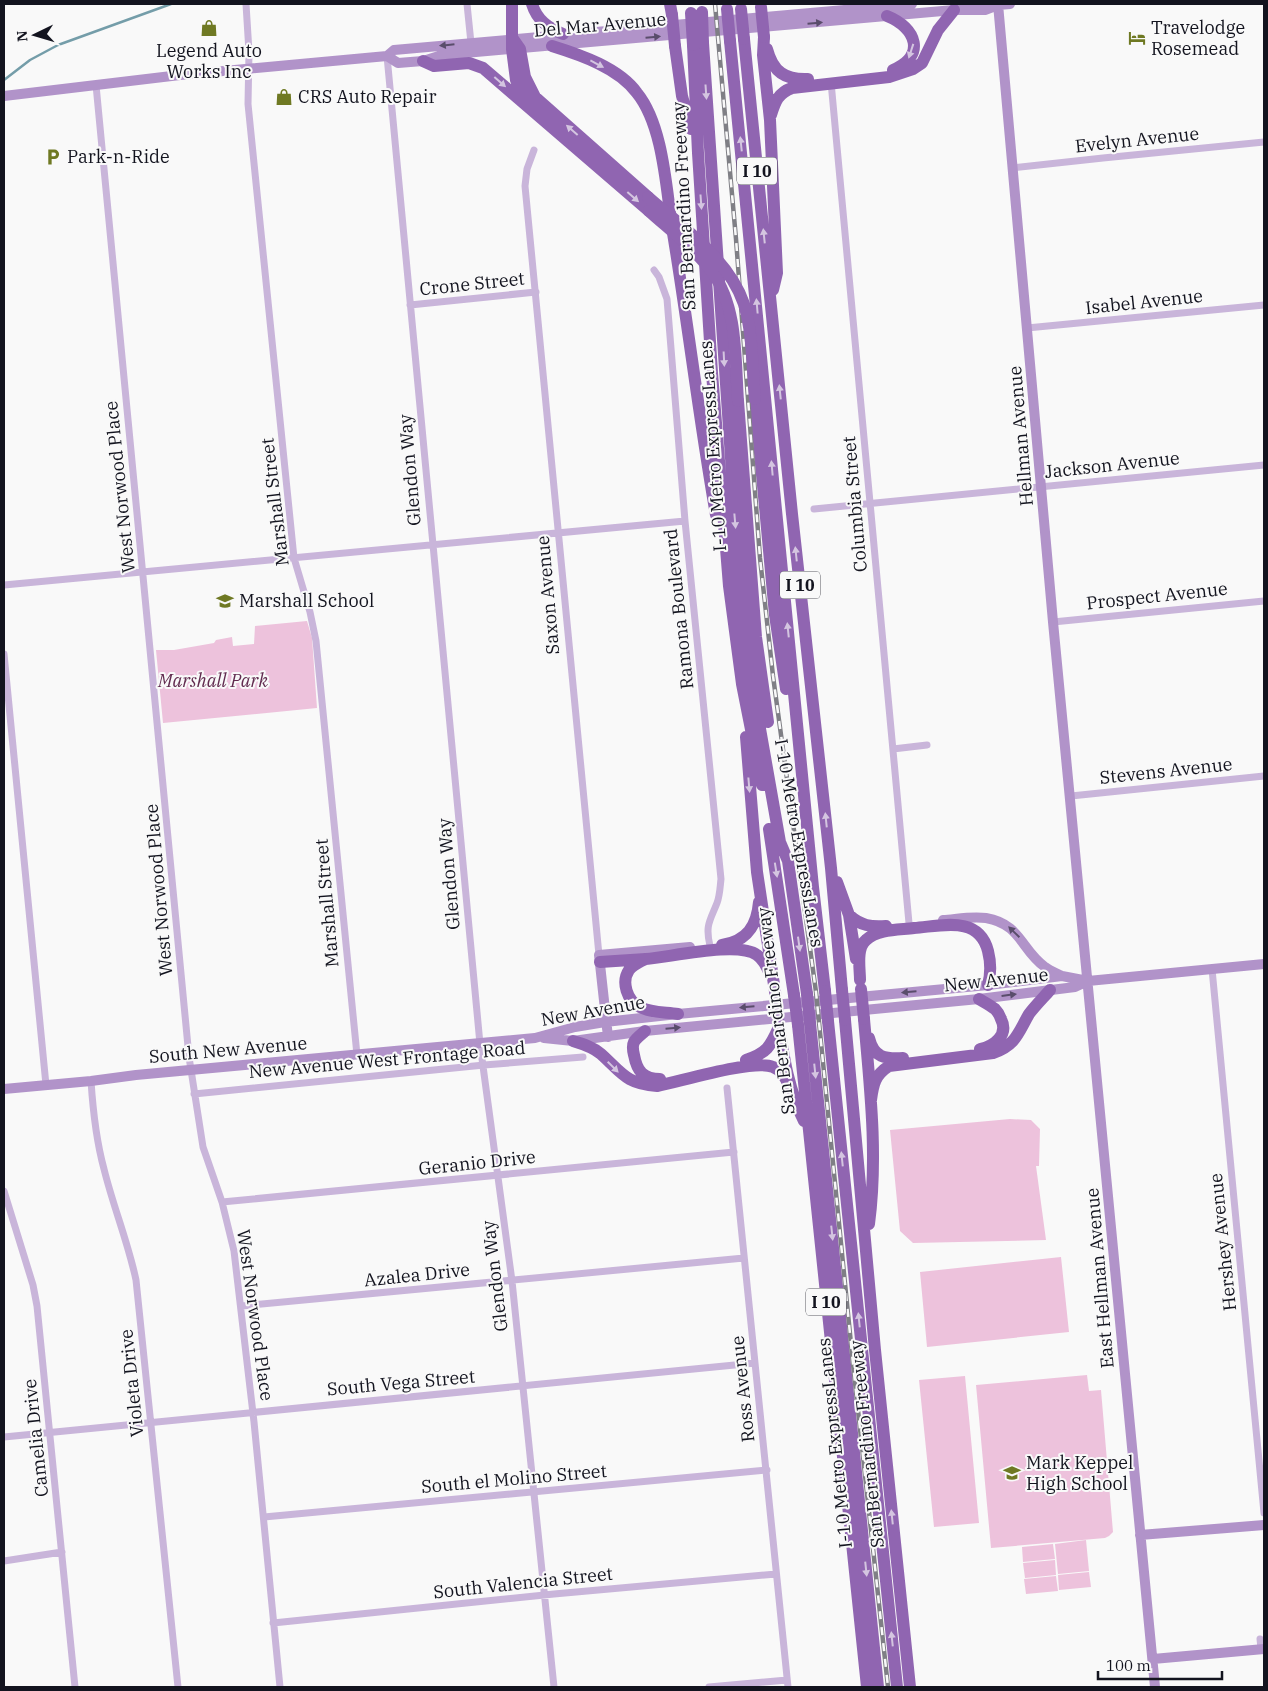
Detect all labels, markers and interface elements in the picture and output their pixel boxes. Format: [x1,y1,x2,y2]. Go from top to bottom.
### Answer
street label: Del Mar Avenue [533,7,667,42]
north arrow [10,10,60,60]
place label: Travelodge Rosemead [1151,16,1245,60]
shop icon: Legend Auto Works Inc [199,18,219,38]
one-way arrow [807,18,823,26]
hotel icon: Travelodge Rosemead [1127,28,1147,48]
text: N [13,30,31,42]
one-way arrow [645,33,661,41]
place label: Legend Auto Works Inc [156,39,262,83]
one-way arrow [439,41,455,49]
one-way arrow [907,44,915,59]
one-way arrow [590,60,605,68]
one-way arrow [494,76,506,87]
one-way arrow [703,84,711,100]
place label: CRS Auto Repair [298,85,437,108]
shop icon: CRS Auto Repair [274,87,294,107]
street label: San Bernardino Freeway [667,101,700,311]
street label: Evelyn Avenue [1074,122,1200,157]
one-way arrow [566,124,578,136]
one-way arrow [737,136,745,152]
place label: Park-n-Ride [67,145,170,168]
parking icon: Park-n-Ride [43,147,63,167]
road number: I 10 [737,158,777,185]
one-way arrow [627,191,639,203]
one-way arrow [697,194,705,210]
one-way arrow [760,228,768,244]
street label: Crone Street [418,267,526,300]
street label: Isabel Avenue [1084,284,1204,319]
one-way arrow [753,298,761,314]
street label: I-10 Metro ExpressLanes [694,340,731,552]
one-way arrow [720,351,728,367]
street label: Hellman Avenue [1003,365,1038,507]
one-way arrow [776,384,784,400]
street label: West Norwood Place [99,400,140,574]
street label: Glendon Way [393,413,426,527]
street label: Columbia Street [837,435,872,573]
street label: Marshall Street [255,437,294,567]
street label: Jackson Avenue [1043,446,1181,483]
one-way arrow [768,460,776,476]
one-way arrow [731,513,739,529]
street label: Ramona Boulevard [659,528,698,690]
street label: Saxon Avenue [531,535,564,655]
one-way arrow [792,546,800,562]
road number: I 10 [780,572,820,598]
street label: Prospect Avenue [1085,577,1229,614]
place label: Marshall School [239,589,374,612]
school or university icon: Marshall School [215,591,235,611]
one-way arrow [784,621,792,637]
park label: Marshall Park [157,669,268,692]
street label: I-10 Metro ExpressLanes [770,737,829,949]
street label: Stevens Avenue [1098,752,1233,789]
one-way arrow [745,778,753,794]
street label: West Norwood Place [140,803,177,977]
one-way arrow [822,811,830,827]
street label: Glendon Way [432,817,465,931]
street label: Marshall Street [309,838,344,968]
one-way arrow [772,862,780,878]
street label: San Bernardino Freeway [751,906,800,1116]
one-way arrow [1008,926,1020,938]
one-way arrow [796,936,804,952]
street label: New Avenue [943,963,1049,996]
one-way arrow [901,989,917,997]
street label: New Avenue [539,990,647,1031]
one-way arrow [1001,991,1017,999]
one-way arrow [739,1003,755,1011]
one-way arrow [666,1024,682,1032]
street label: South New Avenue [148,1031,308,1068]
street label: New Avenue West Frontage Road [248,1036,526,1083]
one-way arrow [607,1060,619,1072]
one-way arrow [811,1064,819,1080]
street label: Geranio Drive [417,1145,537,1180]
one-way arrow [838,1150,846,1166]
street label: Hershey Avenue [1204,1172,1241,1312]
street label: East Hellman Avenue [1080,1187,1119,1369]
street label: Glendon Way [476,1219,513,1333]
one-way arrow [828,1225,836,1241]
street label: West Norwood Place [232,1228,279,1402]
street label: Azalea Drive [363,1258,471,1291]
road number: I 10 [806,1288,846,1315]
one-way arrow [855,1312,863,1328]
street label: Violeta Drive [114,1328,149,1438]
street label: Ross Avenue [725,1335,760,1443]
street label: I-10 Metro ExpressLanes [812,1337,857,1549]
street label: San Bernardino Freeway [844,1339,889,1549]
street label: South Vega Street [326,1365,476,1400]
street label: Camelia Drive [18,1378,53,1498]
place label: Mark Keppel High School [1026,1451,1133,1495]
street label: South el Molino Street [420,1459,608,1498]
school or university icon: Mark Keppel High School [1002,1463,1022,1483]
one-way arrow [888,1509,896,1525]
one-way arrow [862,1561,870,1577]
street label: South Valencia Street [432,1562,614,1603]
one-way arrow [887,1630,895,1646]
scale bar [1098,1648,1222,1680]
text: 100 m [1106,1656,1151,1675]

